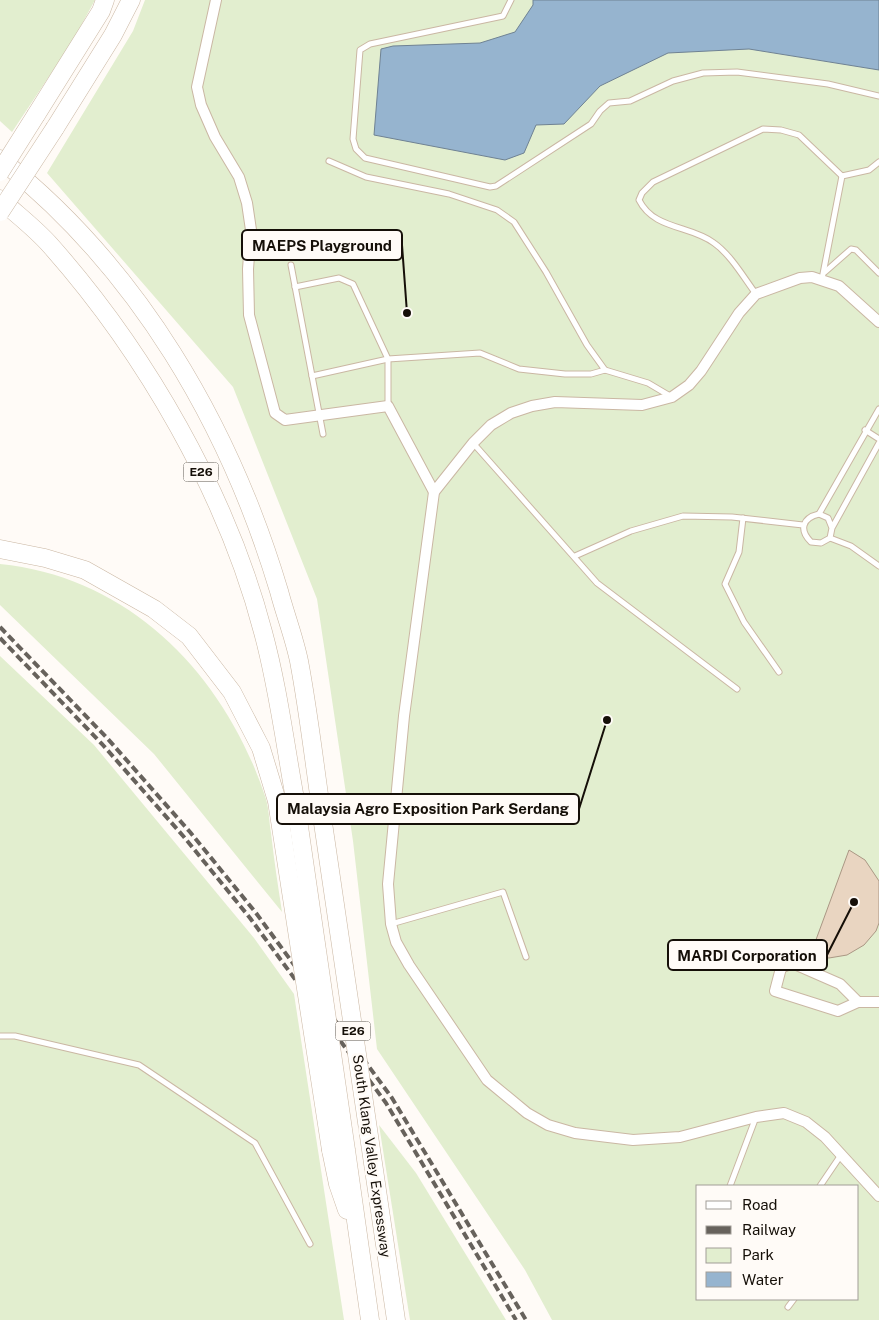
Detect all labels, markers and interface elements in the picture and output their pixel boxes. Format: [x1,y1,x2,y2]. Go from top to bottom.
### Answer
callout: MAEPS Playground [242,230,402,260]
text: MAEPS Playground [252,237,392,254]
road number: E26 [184,462,218,482]
callout: Malaysia Agro Exposition Park Serdang [277,794,579,824]
text: Malaysia Agro Exposition Park Serdang [287,800,570,817]
callout: MARDI Corporation [668,940,827,970]
text: MARDI Corporation [677,947,817,964]
road number: E26 [336,1021,370,1040]
street label: South Klang Valley Expressway [350,1054,394,1259]
legend [696,1185,859,1300]
text: Road [742,1196,778,1213]
text: Railway [742,1221,796,1238]
text: Park [742,1246,774,1263]
text: Water [742,1271,784,1288]

